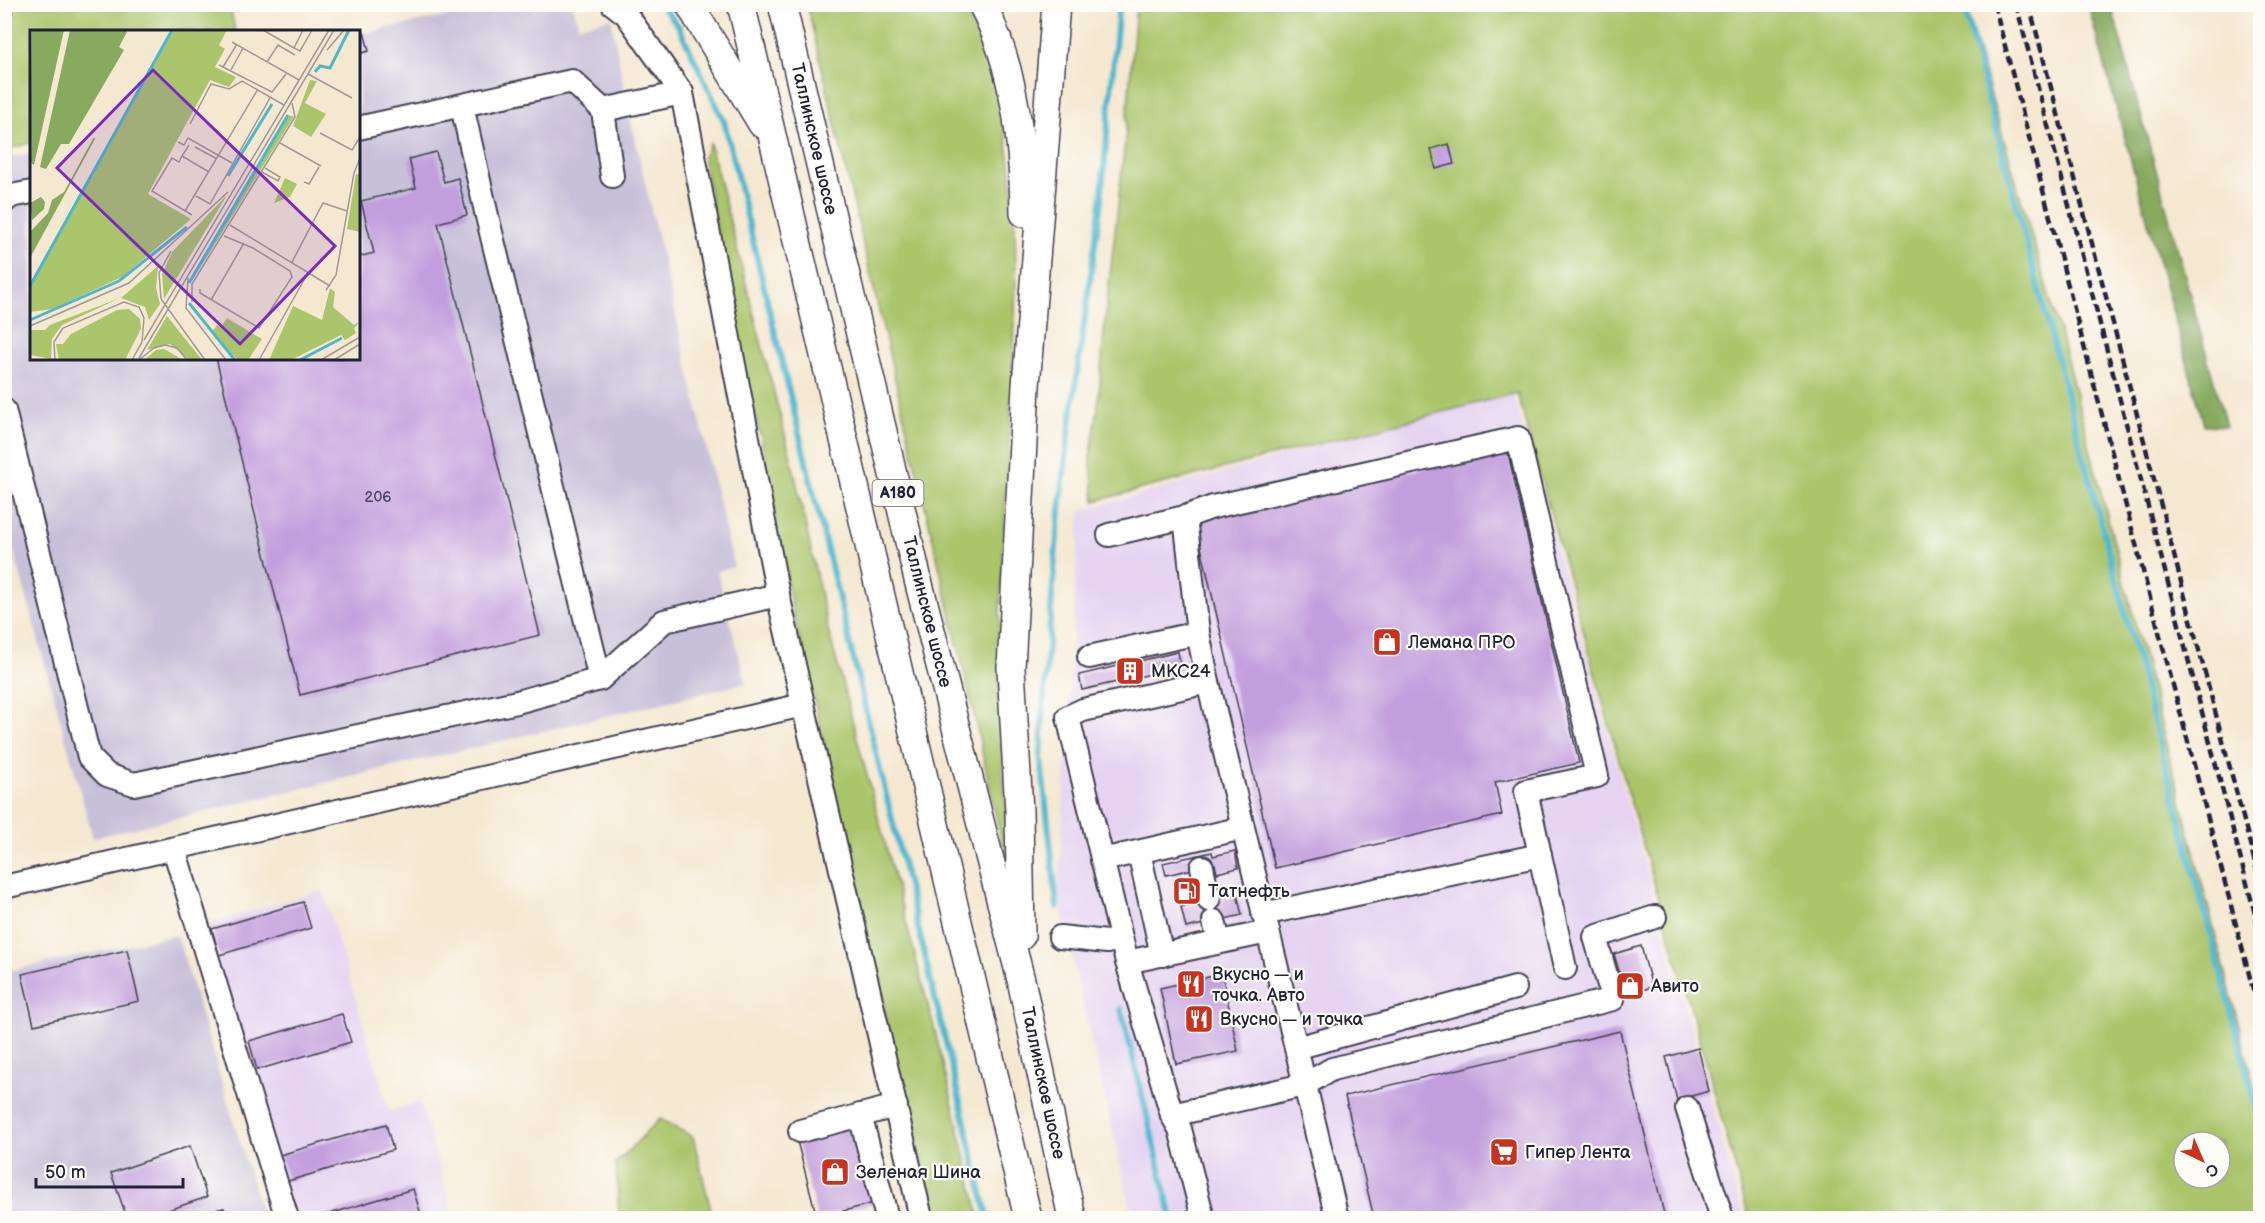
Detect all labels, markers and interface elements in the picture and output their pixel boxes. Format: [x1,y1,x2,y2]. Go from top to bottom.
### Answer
inset map [30,30,360,360]
street label: Таллинское шоссе [786,61,842,217]
road number: A180 [872,480,924,506]
house number: 206 [365,488,391,507]
street label: Таллинское шоссе [898,534,956,690]
shop icon: Лемана ПРО [1371,626,1403,658]
place label: Лемана ПРО [1407,632,1516,653]
building icon: МКС24 [1114,655,1146,687]
place label: МКС24 [1151,661,1211,682]
fuel station icon: Татнефть [1171,875,1203,907]
place label: Татнефть [1208,881,1290,902]
place label: Вкусно — и точка. Авто [1212,964,1305,1006]
restaurant icon: Вкусно — и точка. Авто [1175,968,1207,1000]
shop icon: Авито [1614,970,1646,1002]
place label: Авито [1650,976,1699,997]
restaurant icon: Вкусно — и точка [1183,1003,1215,1035]
street label: Таллинское шоссе [1017,1005,1069,1161]
place label: Вкусно — и точка [1220,1009,1364,1030]
north arrow [2172,1130,2232,1190]
supermarket icon: Гипер Лента [1488,1136,1520,1168]
place label: Гипер Лента [1525,1142,1631,1163]
scale bar [36,1151,183,1189]
shop icon: Зеленая Шина [819,1156,851,1188]
text: С [2201,1159,2222,1180]
text: 50 m [45,1162,86,1183]
place label: Зеленая Шина [856,1162,981,1183]

